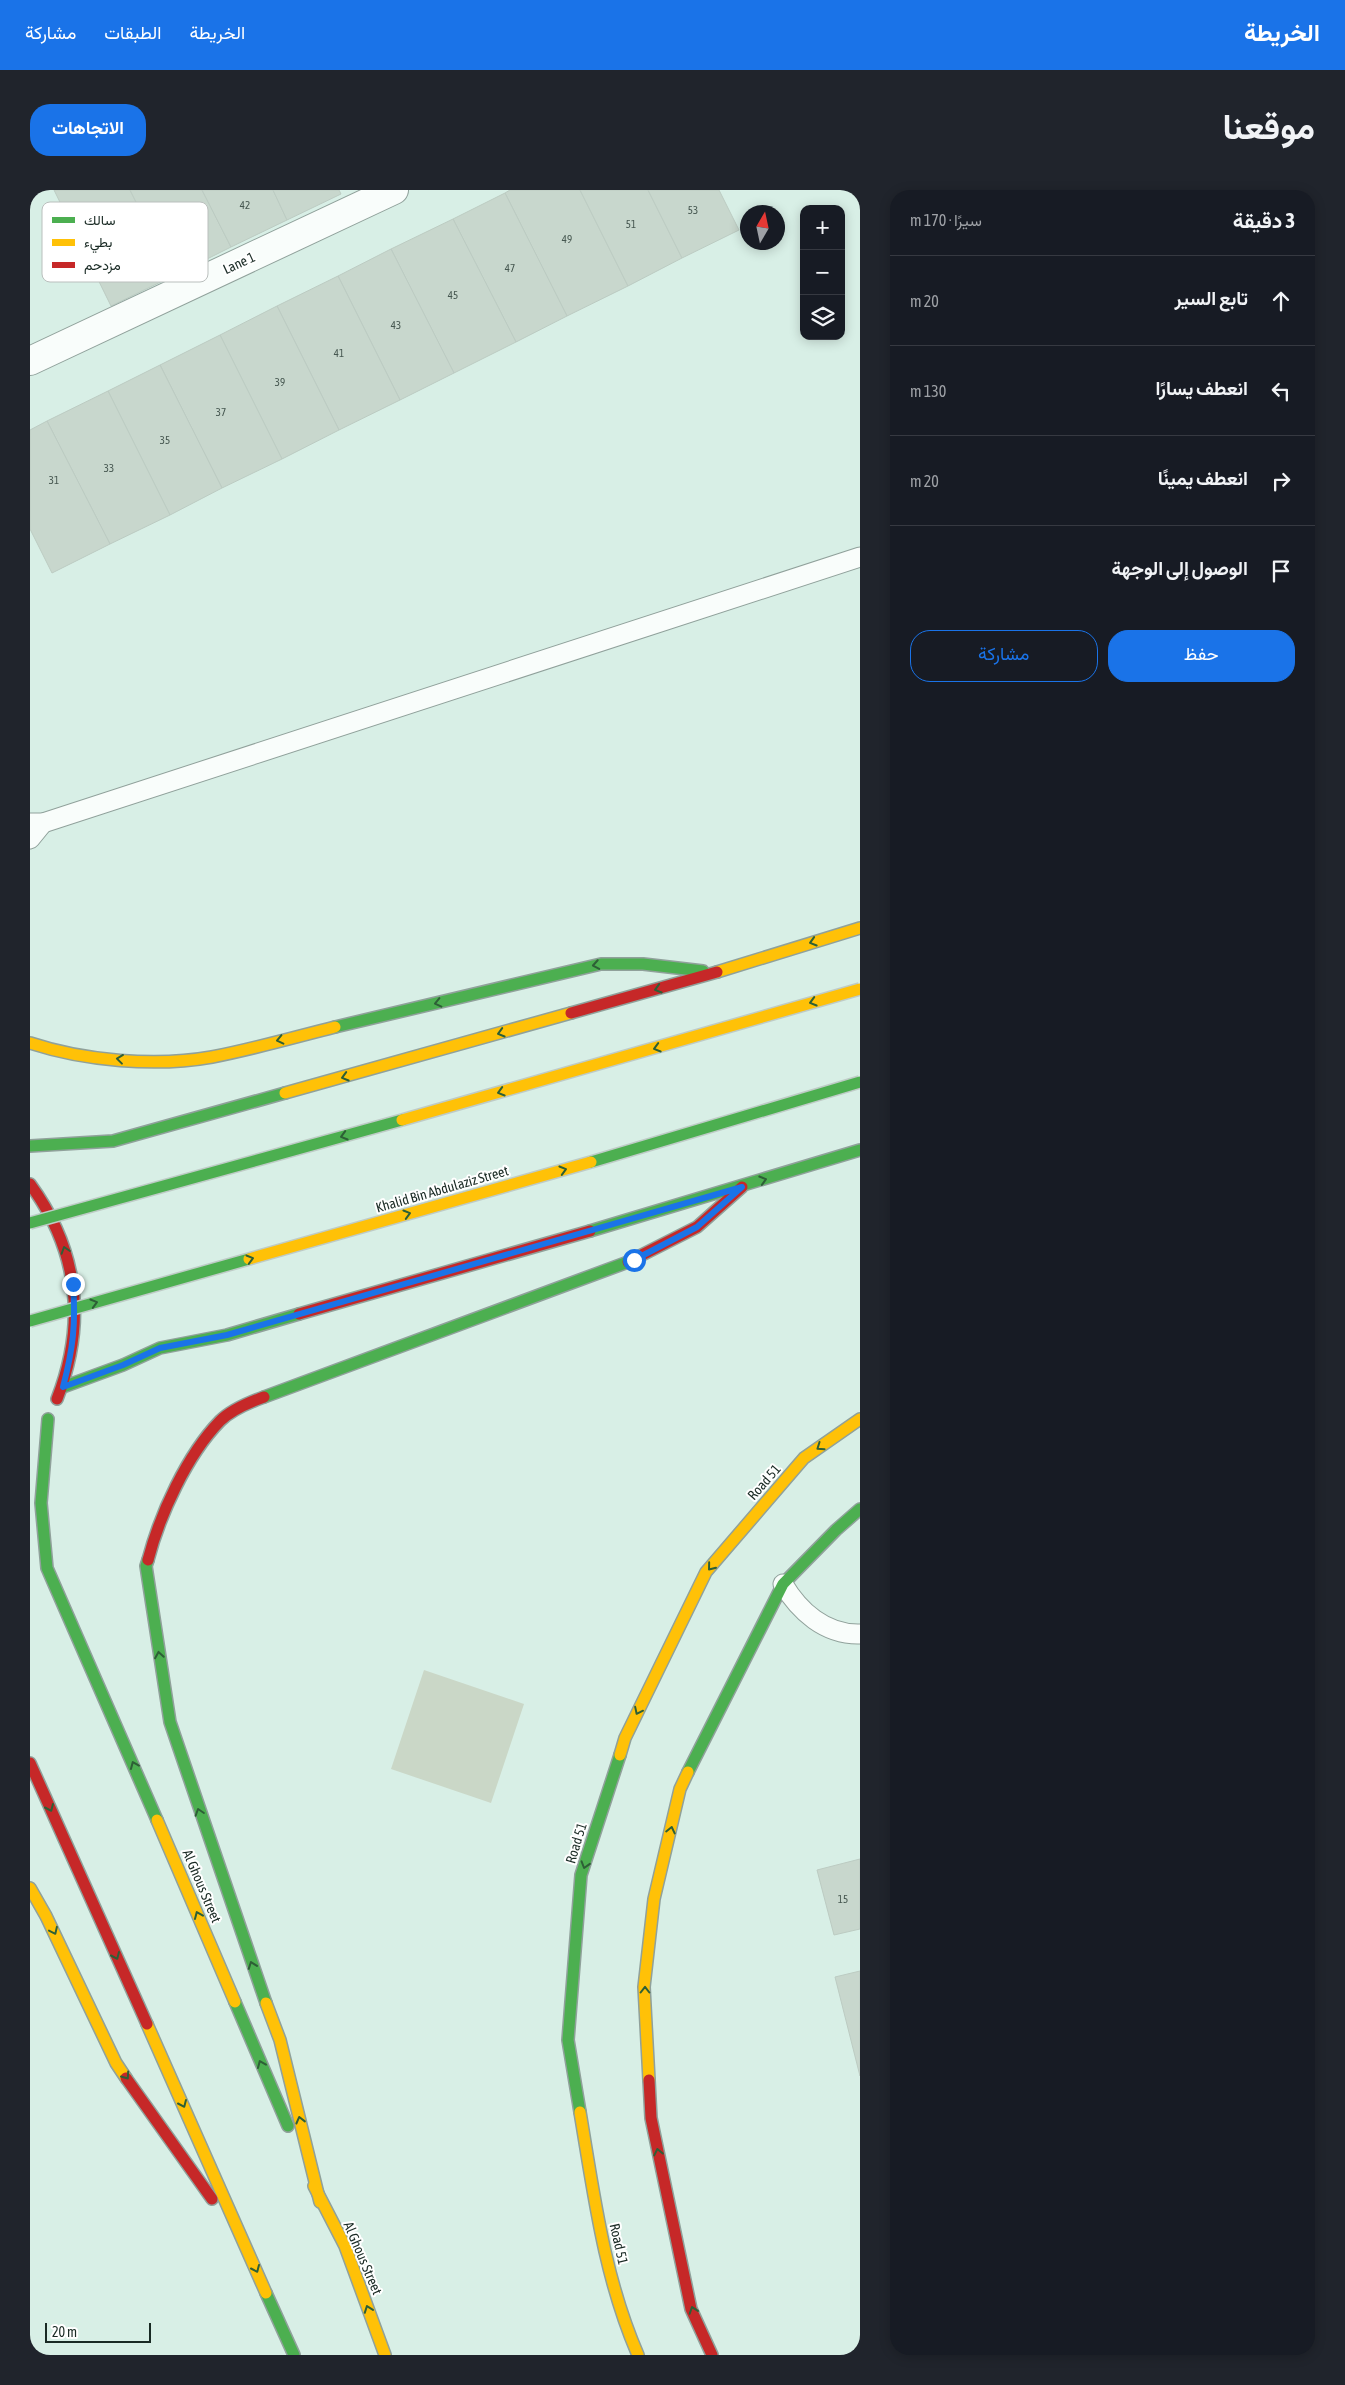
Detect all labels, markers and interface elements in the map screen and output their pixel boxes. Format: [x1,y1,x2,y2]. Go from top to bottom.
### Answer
text: الخريطة [1244,19,1320,46]
text: مشاركة [25,22,76,43]
text: الطبقات [104,22,161,43]
text: الخريطة [189,22,245,43]
button: الاتجاهات [30,104,146,156]
text: موقعنا [1222,106,1315,146]
house number: 42 [240,199,250,211]
legend [42,202,208,282]
house number: 53 [688,204,698,216]
north arrow [740,205,785,250]
map controls [800,205,845,340]
button: + [800,205,845,250]
text: 3 دقيقة [1233,208,1295,232]
text: سيرًا · 170 m [910,211,982,229]
text: سالك [84,212,115,228]
house number: 51 [626,218,636,230]
house number: 49 [562,233,572,245]
text: بطيء [84,234,112,254]
street label: Lane 1 [220,249,258,277]
button: − [800,250,845,295]
text: مزدحم [84,257,121,274]
house number: 47 [505,262,515,274]
text: تابع السير [1175,287,1248,309]
icon: ahead [1267,287,1295,315]
house number: 45 [448,289,458,301]
text: 20 m [910,292,939,310]
button: layers [800,295,845,340]
house number: 43 [391,319,401,331]
house number: 41 [334,347,344,359]
house number: 39 [275,376,285,388]
text: انعطف يسارًا [1155,377,1248,399]
icon: left [1267,377,1295,405]
text: 130 m [910,382,946,400]
house number: 37 [216,406,226,418]
house number: 35 [160,434,170,446]
house number: 33 [104,462,114,474]
text: انعطف يمينًا [1158,467,1248,489]
icon: right [1267,467,1295,495]
text: 20 m [910,472,939,490]
house number: 31 [49,474,59,486]
text: الوصول إلى الوجهة [1111,557,1248,579]
icon: arrive [1267,557,1295,585]
button: مشاركة [910,630,1098,682]
button: حفظ [1108,630,1295,682]
one-way arrow [810,937,818,947]
one-way arrow [592,960,601,970]
one-way arrow [654,983,662,993]
one-way arrow [434,997,443,1008]
one-way arrow [810,997,818,1007]
one-way arrow [498,1027,506,1037]
one-way arrow [276,1034,285,1045]
one-way arrow [654,1042,662,1052]
one-way arrow [116,1054,125,1064]
one-way arrow [341,1071,349,1081]
one-way arrow [497,1087,505,1097]
one-way arrow [341,1130,349,1140]
street label: Khalid Bin Abdulaziz Street [374,1162,510,1216]
one-way arrow [558,1166,566,1176]
one-way arrow [759,1176,767,1186]
one-way arrow [402,1210,410,1220]
one-way arrow [61,1247,71,1255]
route start [623,1249,646,1272]
one-way arrow [246,1254,254,1264]
route end [62,1273,85,1296]
one-way arrow [89,1298,97,1308]
one-way arrow [816,1441,826,1450]
street label: Road 51 [744,1461,784,1503]
one-way arrow [708,1561,717,1570]
one-way arrow [154,1651,164,1659]
one-way arrow [634,1706,644,1715]
one-way arrow [129,1761,140,1770]
one-way arrow [43,1803,54,1812]
one-way arrow [195,1808,205,1817]
street label: Road 51 [562,1821,590,1865]
one-way arrow [665,1825,676,1834]
street label: Al Ghous Street [179,1847,225,1925]
one-way arrow [580,1860,590,1868]
house number: 15 [838,1893,848,1905]
one-way arrow [193,1911,204,1920]
one-way arrow [47,1926,58,1935]
one-way arrow [110,1951,121,1960]
one-way arrow [248,1962,258,1970]
one-way arrow [640,1986,650,1994]
one-way arrow [257,2060,268,2069]
one-way arrow [120,2071,129,2080]
one-way arrow [176,2099,187,2108]
one-way arrow [295,2116,306,2125]
one-way arrow [653,2147,664,2156]
street label: Al Ghous Street [340,2219,386,2297]
street label: Road 51 [607,2222,631,2266]
one-way arrow [250,2264,260,2273]
one-way arrow [364,2305,374,2314]
one-way arrow [688,2306,698,2315]
scale bar [45,2320,151,2343]
text: 20 m [52,2324,77,2340]

